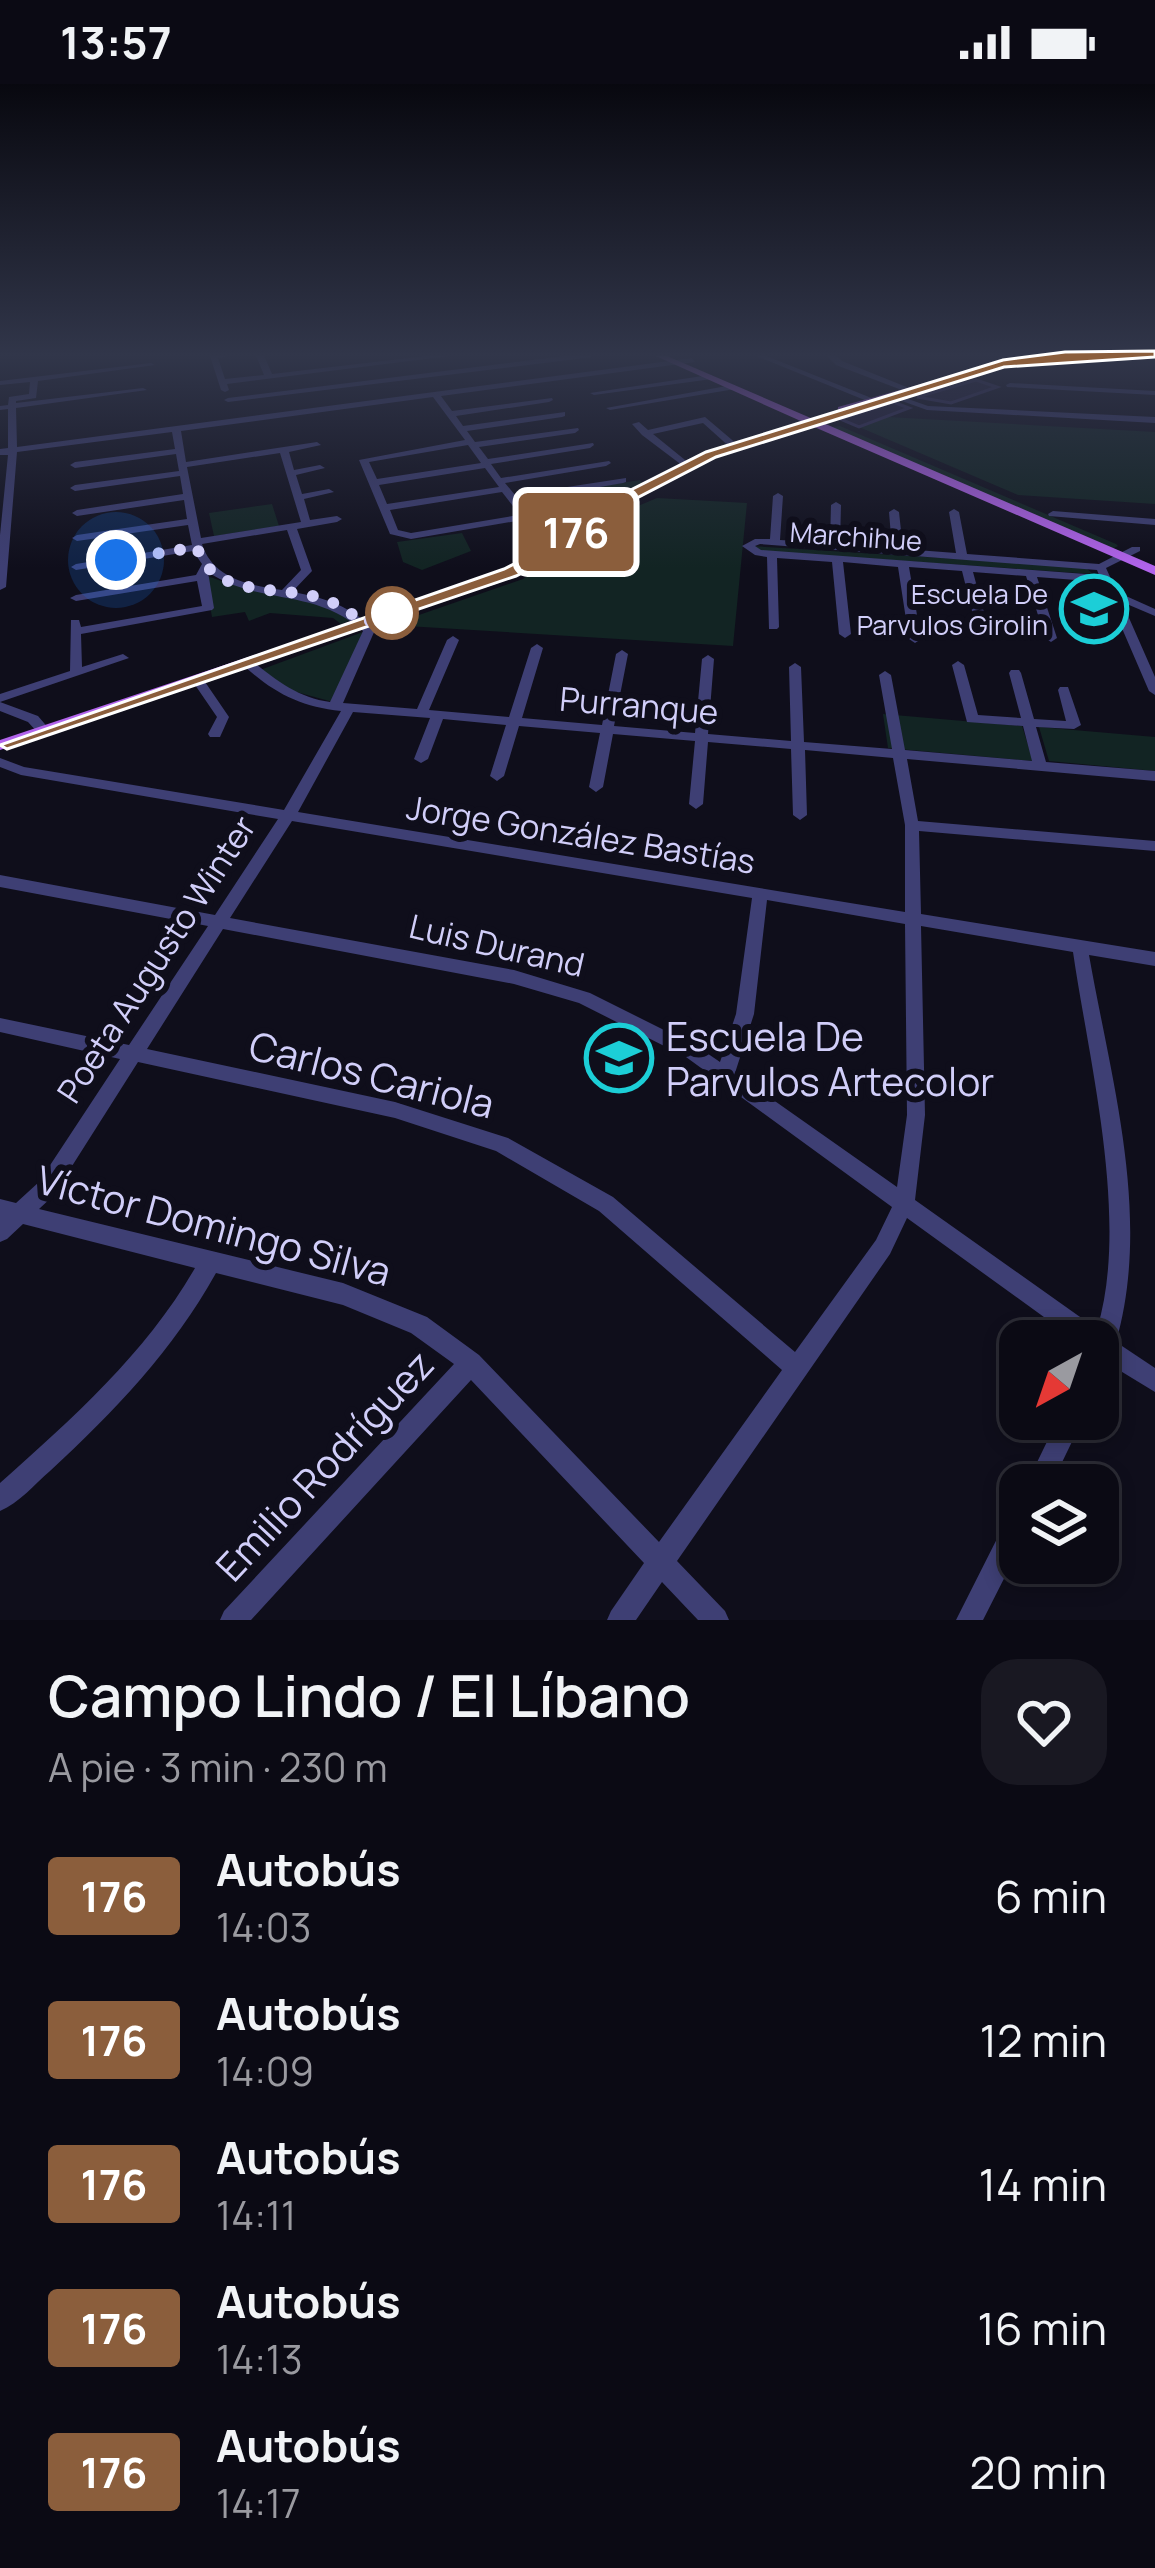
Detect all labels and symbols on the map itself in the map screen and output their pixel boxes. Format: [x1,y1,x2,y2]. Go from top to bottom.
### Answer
line badge: 176 [507,493,645,571]
street label: Marchihue [789,513,923,559]
your location [86,530,146,590]
school or university icon: Escuela De Parvulos Girolin [1059,574,1129,644]
place label: Escuela De Parvulos Girolin [857,575,1048,643]
unlabelled marker [367,588,417,638]
street label: Purranque [558,676,720,734]
street label: Jorge González Bastías [404,784,758,884]
street label: Poeta Augusto Winter [46,807,266,1111]
street label: Luis Durand [405,903,589,987]
place label: Escuela De Parvulos Artecolor [666,1009,994,1108]
street label: Carlos Cariola [244,1018,500,1130]
school or university icon: Escuela De Parvulos Artecolor [584,1023,654,1093]
street label: Víctor Domingo Silva [31,1152,397,1298]
north arrow [999,1320,1119,1440]
street label: Emilio Rodríguez [203,1338,445,1592]

